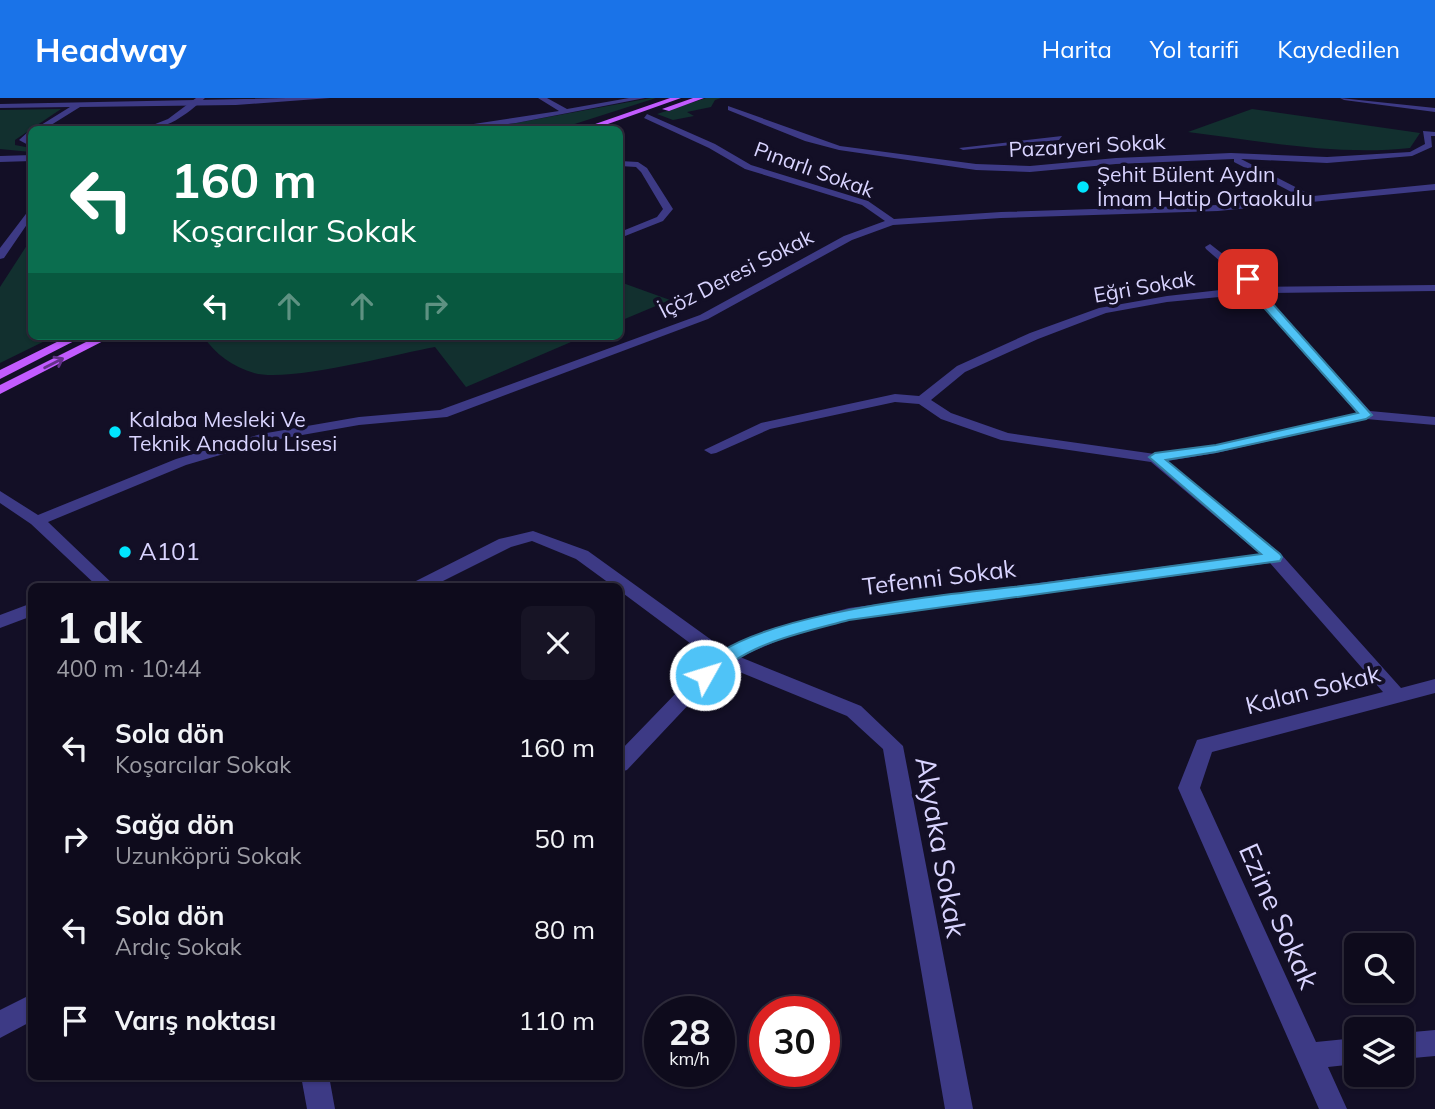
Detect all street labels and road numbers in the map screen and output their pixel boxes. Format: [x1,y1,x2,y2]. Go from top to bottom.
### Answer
street label: Pazaryeri Sokak [1008,128,1166,162]
street label: Pınarlı Sokak [751,135,878,203]
street label: İçöz Deresi Sokak [654,223,817,323]
street label: Eğri Sokak [1091,264,1197,308]
street label: Tefenni Sokak [860,553,1018,601]
street label: Kalan Sokak [1242,658,1384,720]
street label: Akyaka Sokak [908,754,975,941]
street label: Ezine Sokak [1232,838,1327,994]

